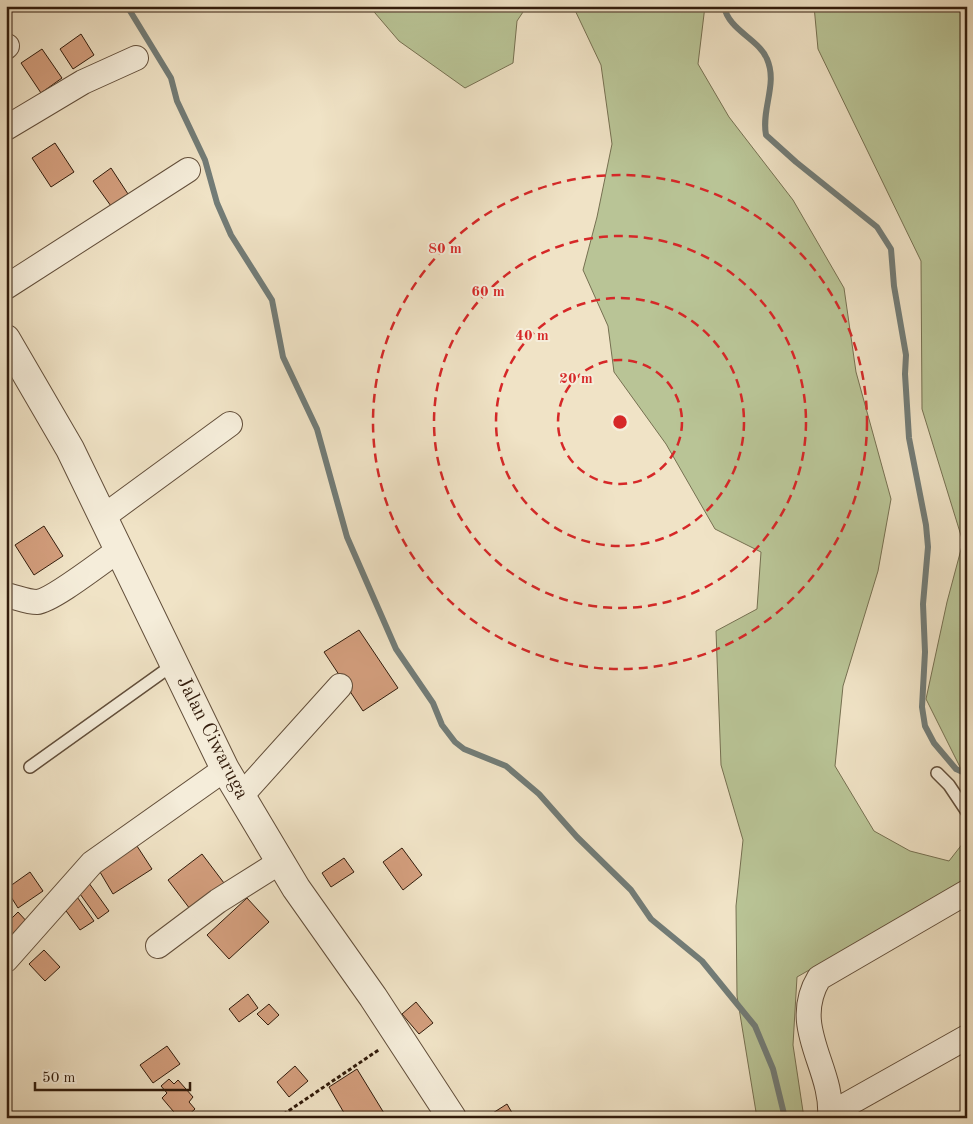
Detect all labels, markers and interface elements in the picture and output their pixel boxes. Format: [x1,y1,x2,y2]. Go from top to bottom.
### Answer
text: 80 m [428,242,462,257]
text: 60 m [471,285,505,300]
text: 40 m [515,329,549,344]
text: 20 m [559,372,593,387]
centre of rings [611,413,629,431]
street label: Jalan Ciwaruga [172,673,252,803]
scale bar [35,1059,190,1091]
text: 50 m [42,1071,76,1086]

